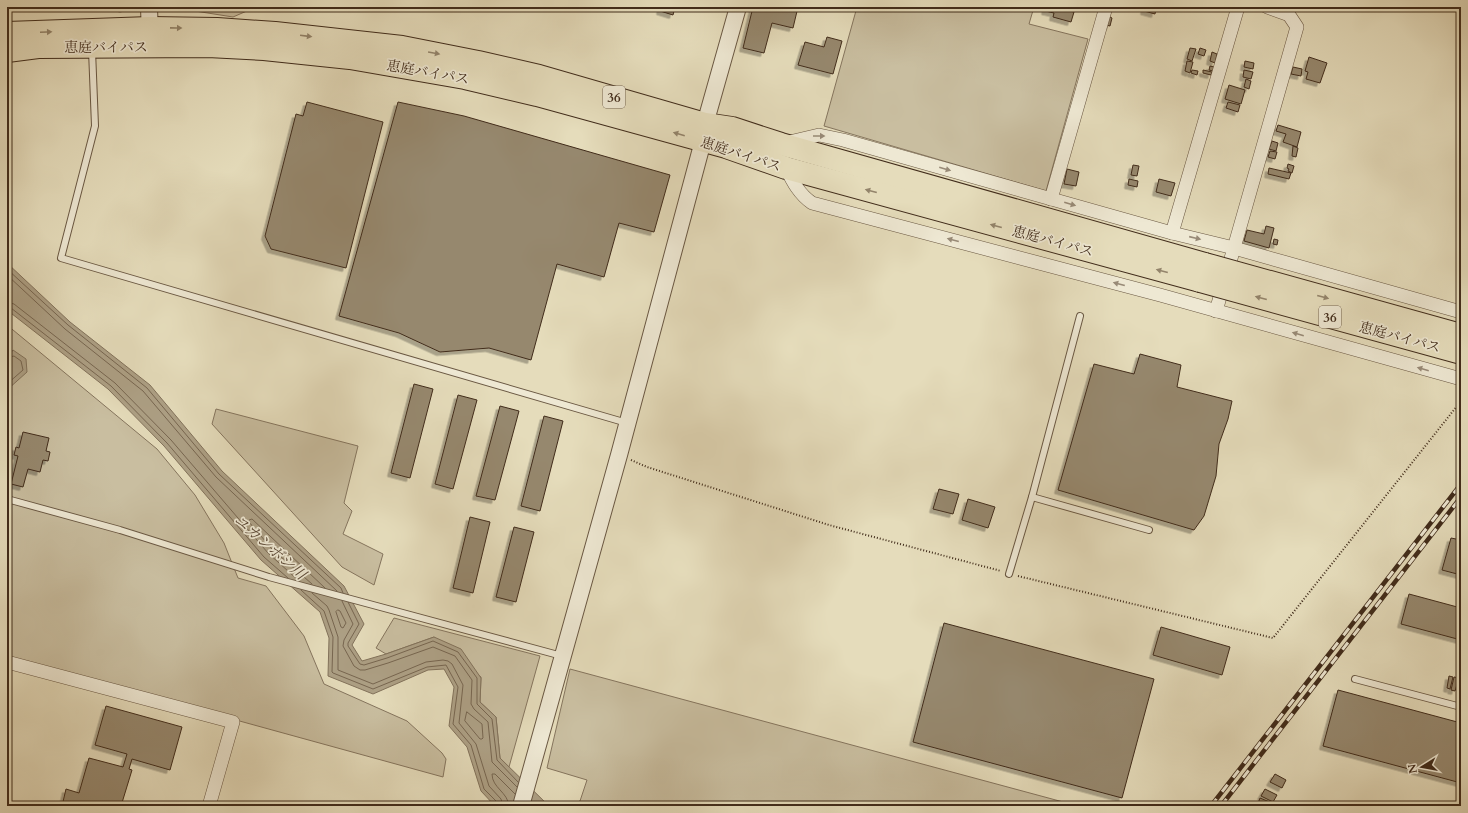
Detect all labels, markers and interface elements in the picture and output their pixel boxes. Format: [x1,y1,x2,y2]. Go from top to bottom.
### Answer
one-way arrow [170,25,183,31]
one-way arrow [40,29,52,36]
one-way arrow [299,33,312,39]
street label: 恵庭バイパス [64,38,148,57]
one-way arrow [428,50,441,56]
street label: 恵庭バイパス [385,56,471,89]
road number: 36 [603,86,625,108]
one-way arrow [673,131,685,137]
street label: 恵庭バイパス [698,133,784,176]
one-way arrow [813,133,826,139]
one-way arrow [939,166,951,172]
one-way arrow [865,188,877,194]
one-way arrow [1064,201,1076,207]
street label: 恵庭バイパス [1010,221,1096,261]
one-way arrow [990,223,1002,229]
one-way arrow [1189,236,1201,242]
one-way arrow [946,237,959,243]
one-way arrow [1156,268,1168,274]
one-way arrow [1113,281,1125,287]
one-way arrow [1318,294,1330,300]
one-way arrow [1255,295,1268,301]
road number: 36 [1319,306,1341,328]
street label: 恵庭バイパス [1357,317,1443,357]
one-way arrow [1292,331,1304,337]
one-way arrow [1417,365,1430,371]
water label: ユカンボシ川 [229,510,312,585]
north arrow [1402,747,1442,787]
text: N [1404,762,1421,775]

